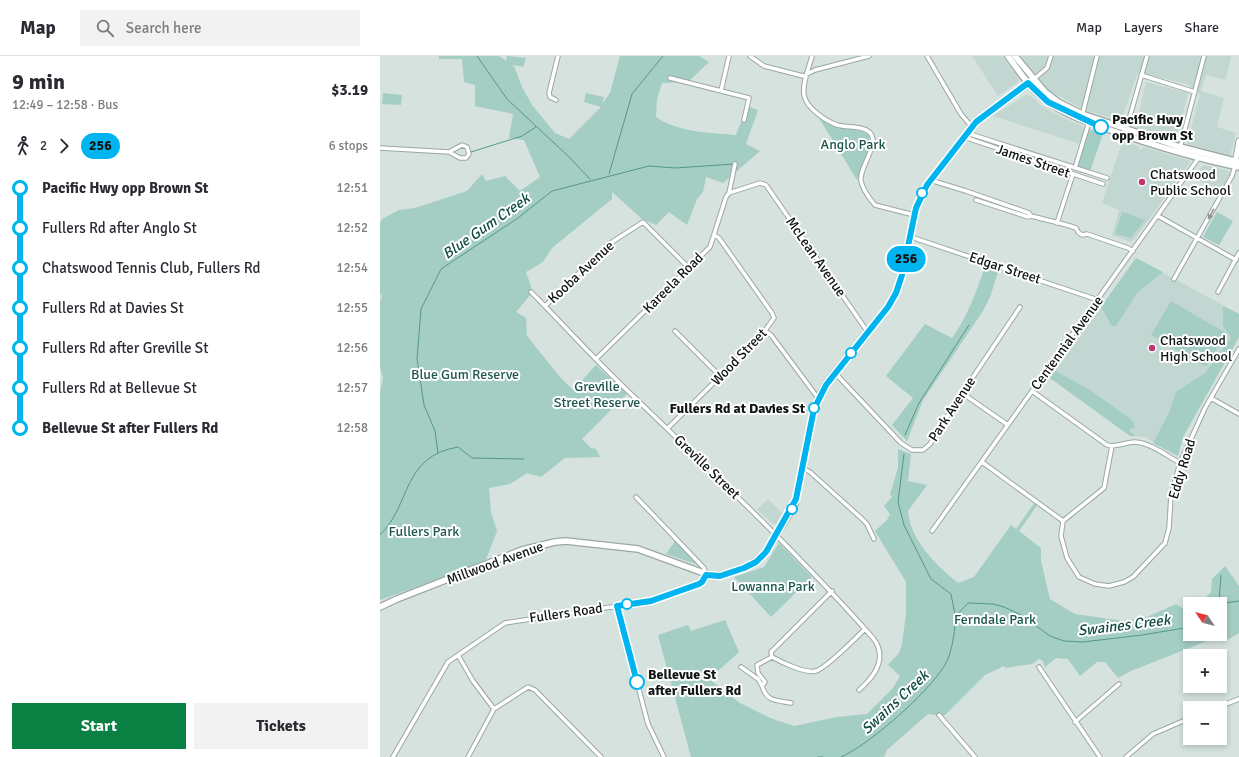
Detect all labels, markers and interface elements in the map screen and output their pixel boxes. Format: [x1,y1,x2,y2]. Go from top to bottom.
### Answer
search box [80,10,360,46]
text: Map [20,16,56,40]
icon: search [94,17,116,39]
text: Search here [126,19,201,37]
text: Map [1076,19,1102,36]
text: Layers [1124,19,1163,36]
text: Share [1185,19,1219,36]
text: 9 min [12,68,65,95]
text: $3.19 [331,81,368,99]
text: 12:49 – 12:58 · Bus [12,97,118,113]
place label: Pacific Hwy opp Brown St [1112,111,1194,144]
marker: Pacific Hwy opp Brown St [1093,119,1109,135]
icon: walk [12,135,34,157]
icon: forward [53,135,75,157]
park label: Anglo Park [821,136,885,153]
text: 256 [89,137,112,154]
text: 2 [40,138,47,154]
text: 6 stops [329,138,368,154]
street label: James Street [994,140,1072,182]
place label: Chatswood Public School [1150,166,1231,199]
marker: Chatswood Public School [1137,177,1147,187]
text: Pacific Hwy opp Brown St [42,179,208,197]
text: 12:51 [336,180,368,196]
unlabelled marker [916,187,928,199]
water label: Blue Gum Creek [439,188,534,263]
one-way arrow [1208,208,1214,220]
street label: McLean Avenue [782,214,850,300]
text: Fullers Rd after Anglo St [42,219,197,237]
text: 12:52 [336,220,368,236]
street label: Kooba Avenue [544,237,618,307]
line badge: 256 [883,246,929,272]
street label: Edgar Street [967,248,1043,288]
street label: Kareela Road [639,249,707,317]
text: 256 [895,250,917,267]
text: Chatswood Tennis Club, Fullers Rd [42,259,260,277]
text: 12:54 [336,260,368,276]
street label: Centennial Avenue [1027,293,1107,393]
text: Fullers Rd at Davies St [42,299,184,317]
text: 12:55 [336,300,368,316]
street label: Wood Street [708,325,770,389]
place label: Chatswood High School [1160,332,1232,365]
text: Fullers Rd after Greville St [42,339,208,357]
text: 12:56 [336,340,368,356]
marker: Chatswood High School [1147,343,1157,353]
unlabelled marker [845,347,857,359]
park label: Blue Gum Reserve [411,366,519,383]
street label: Park Avenue [925,373,979,445]
park label: Greville Street Reserve [554,378,640,411]
text: Fullers Rd at Bellevue St [42,379,197,397]
text: 12:57 [336,380,368,396]
place label: Fullers Rd at Davies St [670,400,806,417]
marker: Fullers Rd at Davies St [808,402,820,414]
text: Bellevue St after Fullers Rd [42,419,218,437]
text: 12:58 [336,420,368,436]
street label: Greville Street [670,431,744,503]
street label: Eddy Road [1165,437,1199,501]
unlabelled marker [786,503,798,515]
park label: Fullers Park [389,523,459,540]
street label: Millwood Avenue [444,538,546,588]
park label: Lowanna Park [731,578,815,595]
north arrow [1183,597,1227,641]
map controls [1183,597,1227,745]
unlabelled marker [621,598,633,610]
street label: Fullers Road [528,599,604,627]
water label: Swaines Creek [1077,610,1173,640]
park label: Ferndale Park [954,611,1036,628]
button: + [1183,649,1227,693]
water label: Swains Creek [858,665,933,738]
place label: Bellevue St after Fullers Rd [648,666,742,699]
marker: Bellevue St after Fullers Rd [629,674,645,690]
button: − [1183,701,1227,745]
button: Start [12,703,186,749]
button: Tickets [194,703,368,749]

